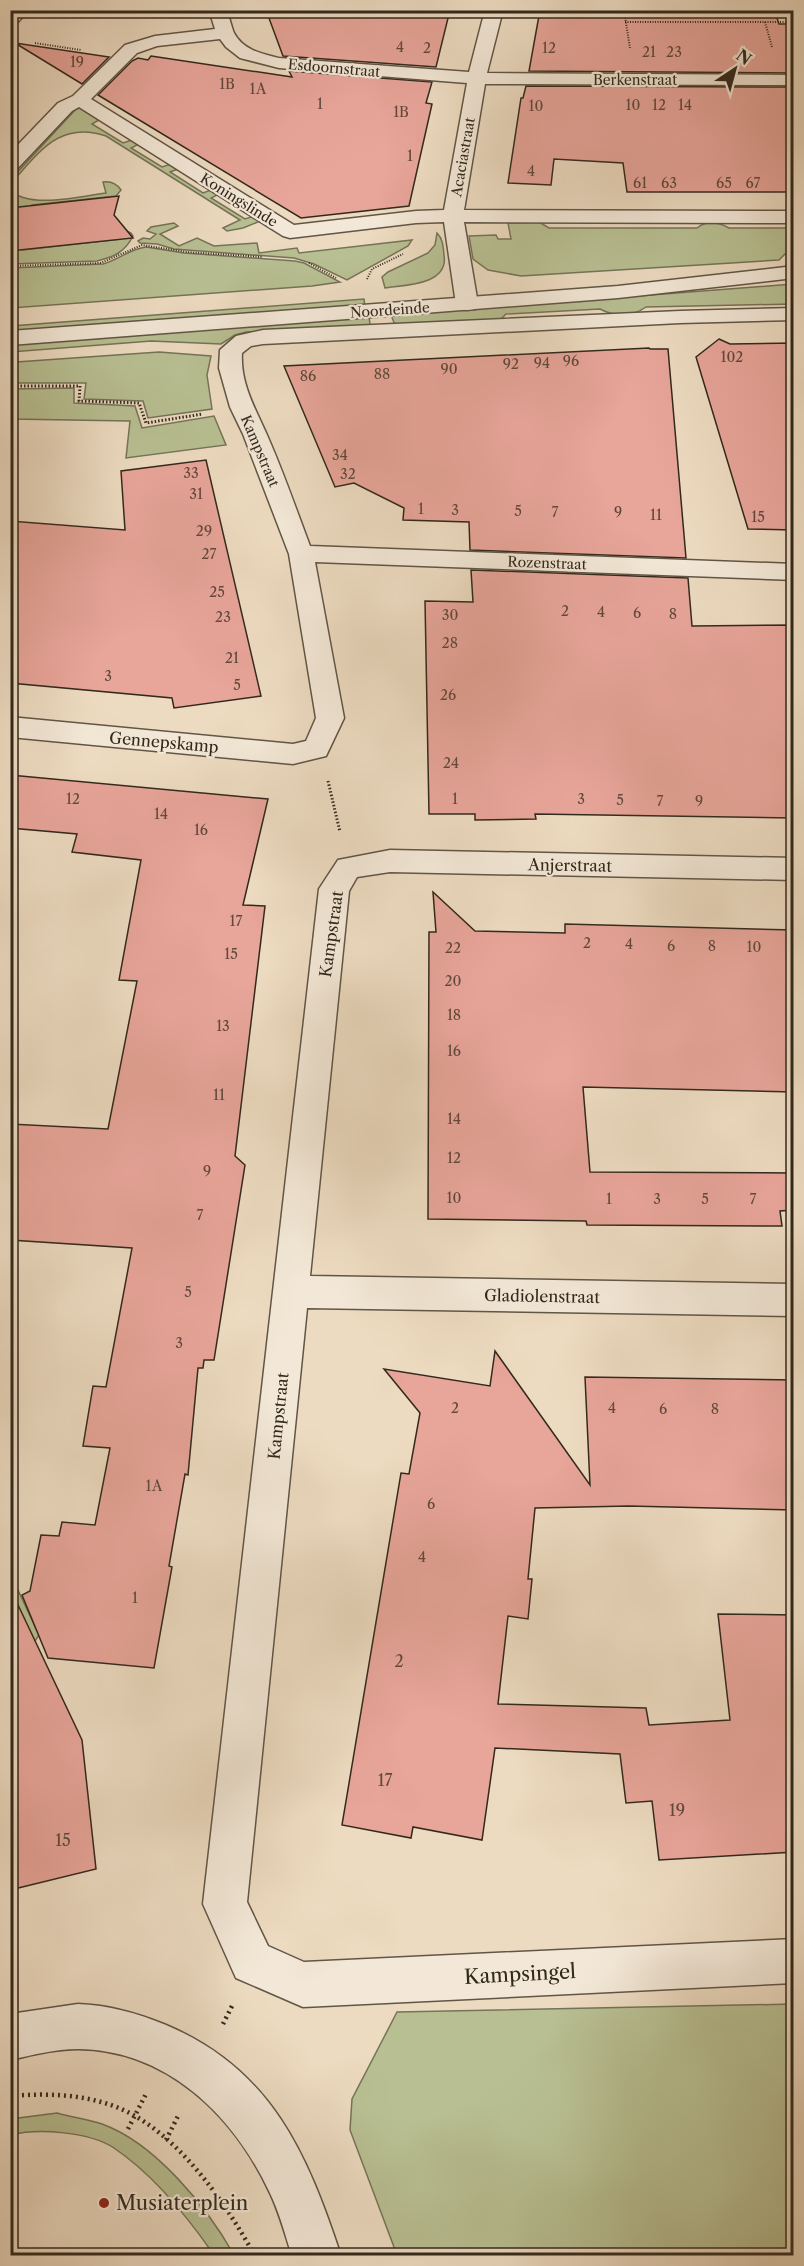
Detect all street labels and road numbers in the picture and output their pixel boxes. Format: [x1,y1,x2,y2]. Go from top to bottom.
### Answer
street label: Esdoornstraat [287,55,381,81]
street label: Berkenstraat [593,71,677,89]
street label: Acaciastraat [447,116,479,199]
street label: Koningslinde [197,169,281,231]
street label: Noordeinde [350,298,431,322]
street label: Kampstraat [237,412,283,490]
street label: Rozenstraat [507,553,587,573]
street label: Gennepskamp [108,727,220,757]
street label: Anjerstraat [527,854,612,876]
street label: Kampstraat [315,889,347,979]
street label: Gladiolenstraat [484,1285,600,1307]
street label: Kampstraat [263,1371,293,1460]
street label: Kampsingel [463,1959,577,1989]

